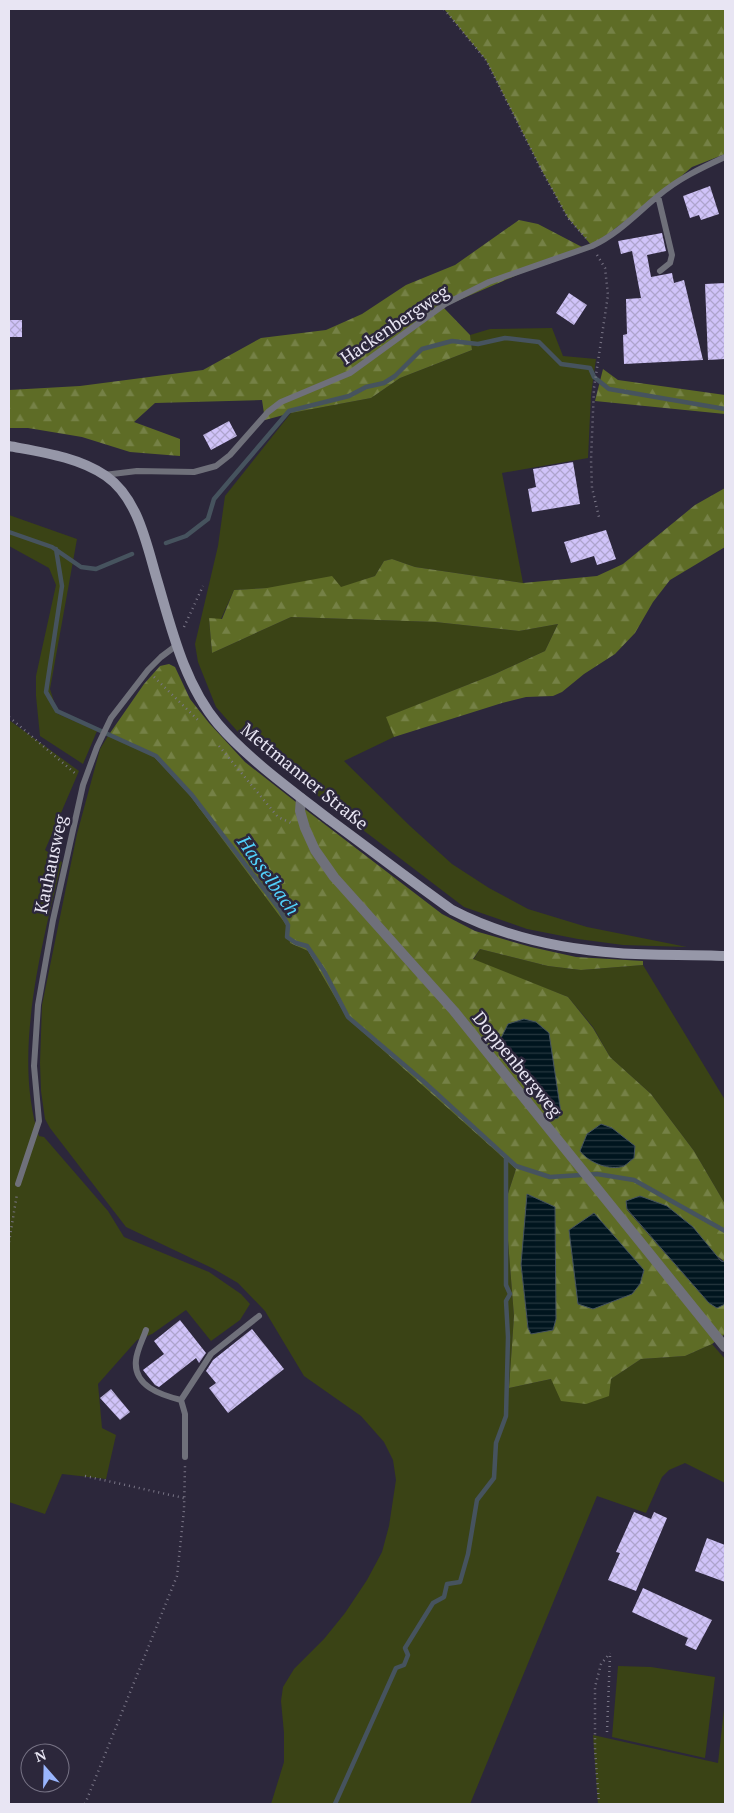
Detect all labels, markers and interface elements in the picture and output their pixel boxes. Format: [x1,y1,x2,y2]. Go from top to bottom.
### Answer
street label: Hackenbergweg [335,279,453,369]
street label: Mettmanner Straße [236,717,374,835]
street label: Kauhausweg [28,812,72,916]
water label: Hasselbach [232,829,306,920]
street label: Doppenbergweg [468,1006,568,1122]
north arrow [20,1743,70,1793]
text: N [32,1744,49,1766]

